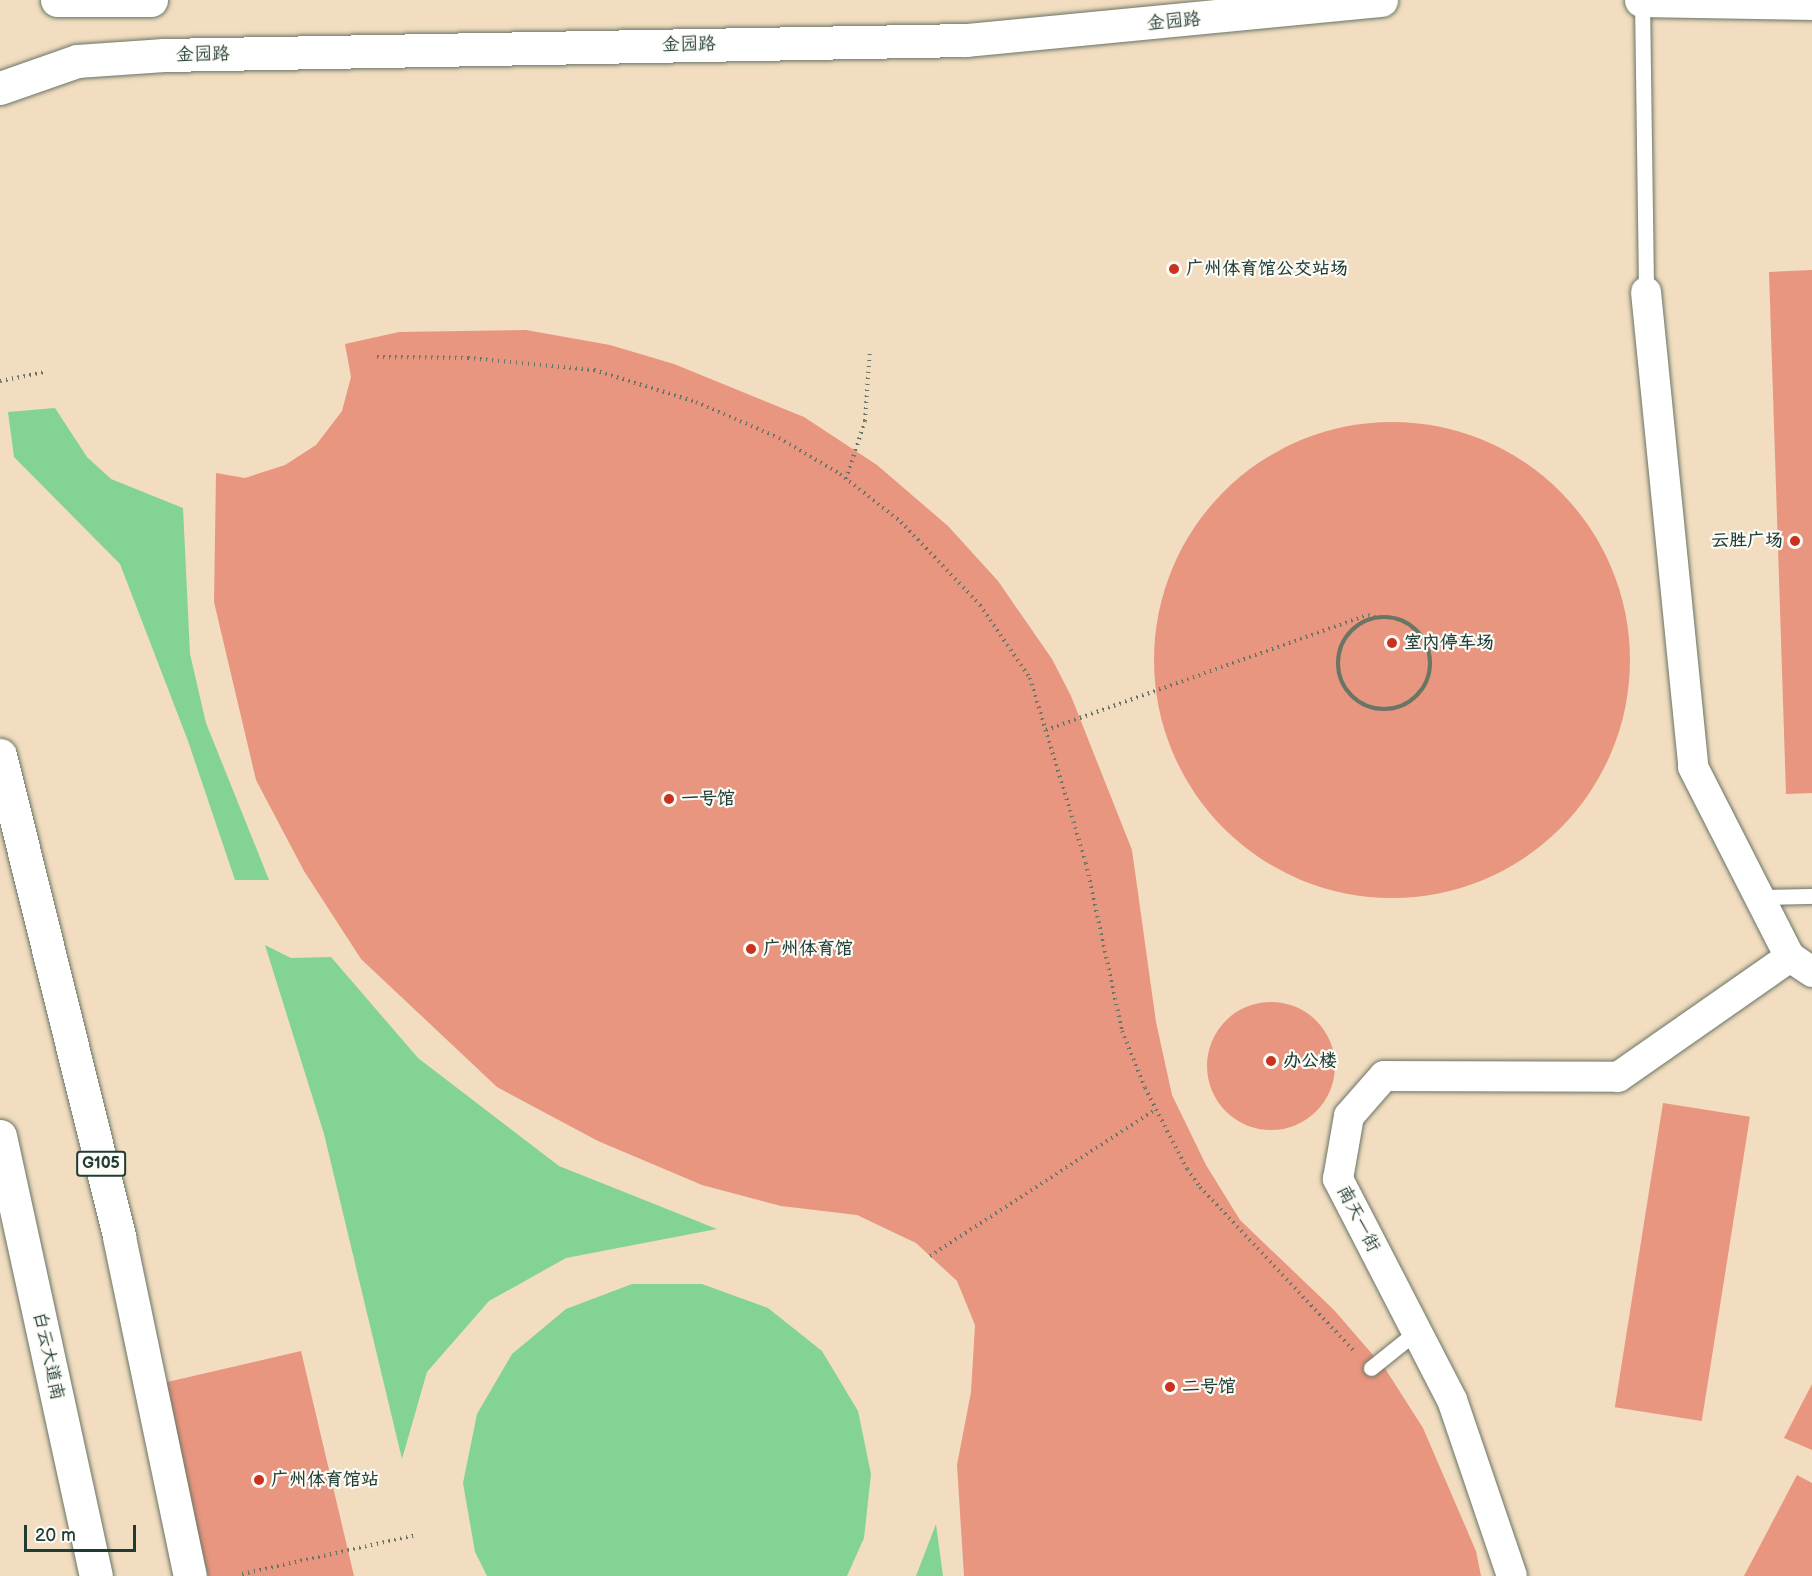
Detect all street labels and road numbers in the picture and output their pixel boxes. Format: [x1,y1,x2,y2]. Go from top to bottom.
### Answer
street label: 金园路 [1146,9,1202,35]
street label: 金园路 [662,34,716,56]
street label: 金园路 [176,44,230,66]
road number: G105 [76,1151,126,1177]
street label: 南天一街 [1332,1182,1384,1256]
street label: 白云大道南 [28,1310,68,1402]

